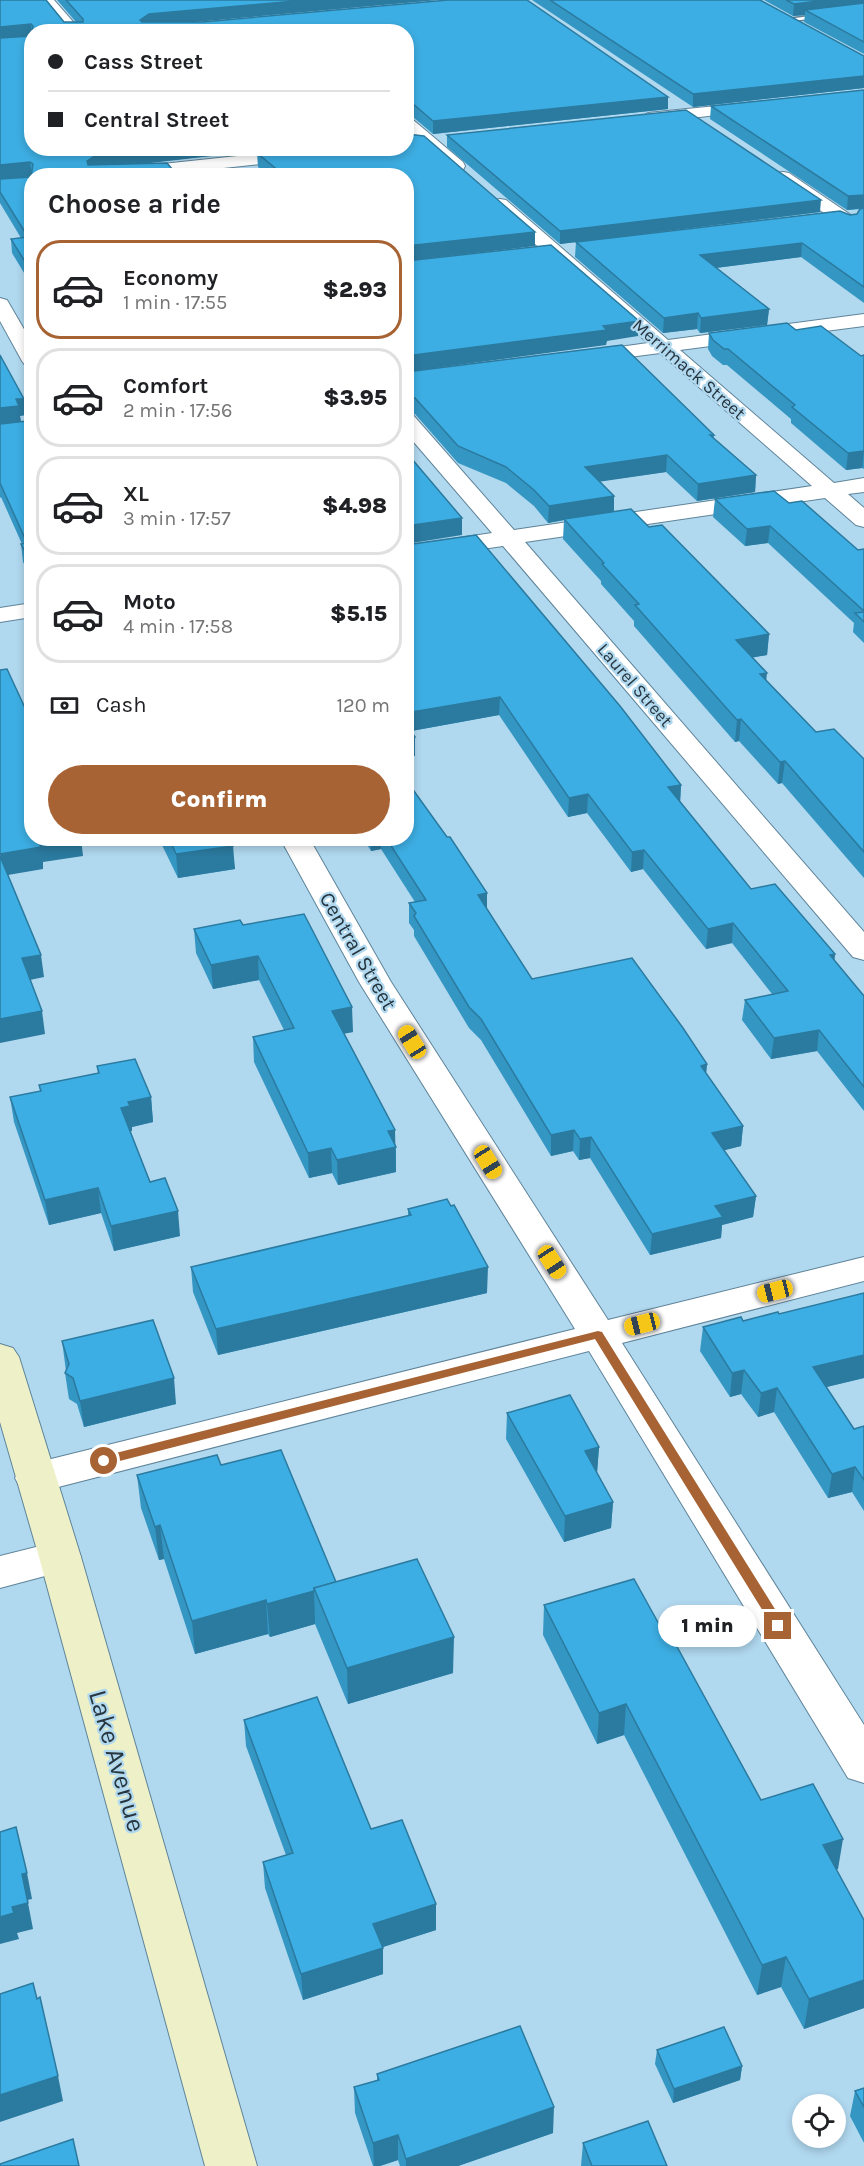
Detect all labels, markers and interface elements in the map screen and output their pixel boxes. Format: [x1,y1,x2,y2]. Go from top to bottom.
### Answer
text: Cass Street [84,49,203,75]
text: Central Street [84,107,229,133]
text: Choose a ride [48,188,221,220]
icon: car [51,263,105,317]
text: Economy [123,265,218,291]
text: $2.93 [322,277,387,303]
text: 1 min · 17:55 [123,291,227,314]
street label: Merrimack Street [628,314,750,424]
icon: car [51,371,105,425]
text: Comfort [123,373,208,399]
text: $3.95 [323,385,387,411]
text: 2 min · 17:56 [123,399,233,422]
icon: car [51,479,105,533]
text: XL [123,481,149,507]
text: $4.98 [322,493,387,519]
text: 3 min · 17:57 [123,507,231,530]
icon: car [51,587,105,641]
text: Moto [123,589,176,615]
text: $5.15 [330,601,387,627]
text: 4 min · 17:58 [123,615,233,638]
street label: Laurel Street [593,639,677,732]
icon: cash [48,689,81,722]
text: Cash [96,692,146,718]
text: 120 m [336,694,390,717]
button: Confirm [48,765,390,834]
street label: Central Street [315,888,401,1014]
car [395,1022,429,1062]
car [471,1142,505,1182]
car [535,1242,569,1282]
car [755,1278,795,1304]
car [622,1311,662,1337]
route start [90,1447,117,1474]
callout: 1 min [658,1605,757,1647]
route end [764,1612,791,1639]
text: 1 min [681,1614,734,1637]
street label: Lake Avenue [82,1686,152,1836]
map controls [792,2094,846,2148]
button: locate [792,2094,846,2148]

